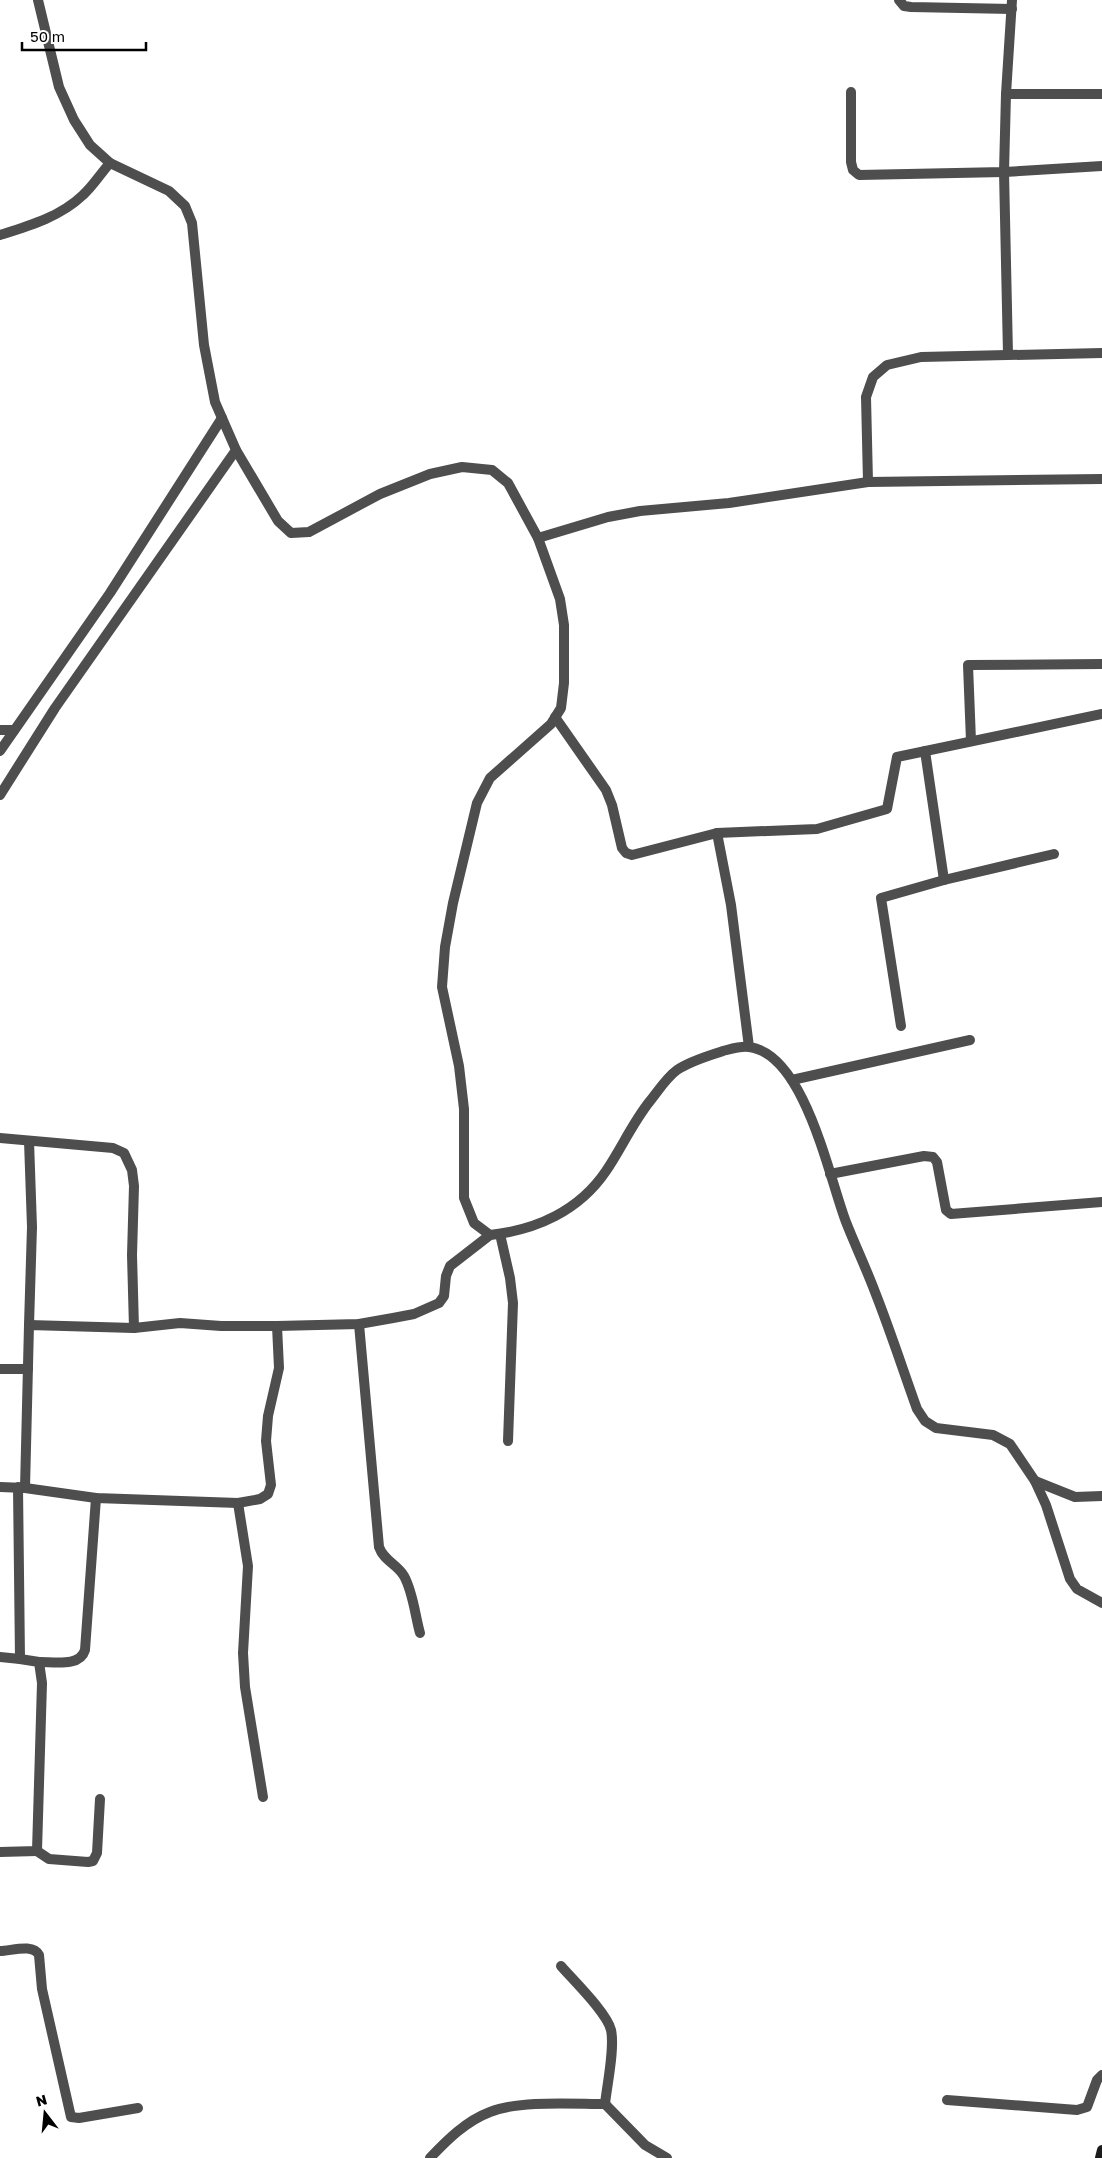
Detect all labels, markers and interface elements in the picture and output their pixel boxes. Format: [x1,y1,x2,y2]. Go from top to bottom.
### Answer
scale bar [22,20,146,52]
text: 50 m [30,27,65,45]
north arrow [20,2088,70,2138]
text: N [34,2090,49,2110]

